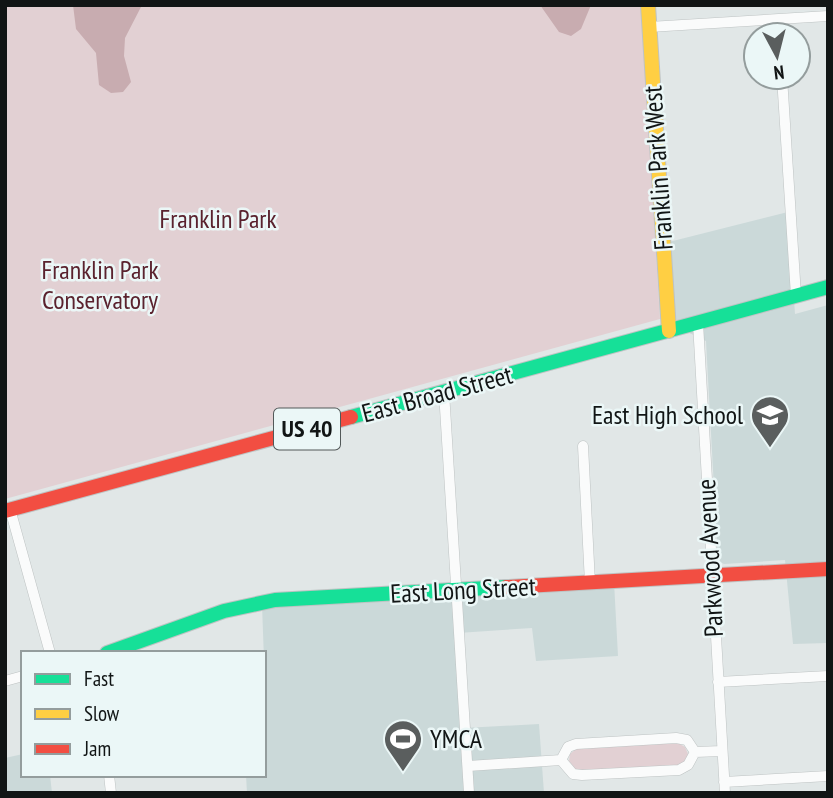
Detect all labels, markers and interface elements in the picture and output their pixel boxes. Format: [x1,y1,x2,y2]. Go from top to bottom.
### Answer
north arrow [742,21,812,91]
text: N [773,60,786,85]
street label: Franklin Park West [635,85,680,251]
park label: Franklin Park [159,202,277,235]
park label: Franklin Park Conservatory [41,253,159,316]
street label: East Broad Street [358,358,516,429]
school or university icon: East High School [749,394,791,449]
place label: East High School [592,398,743,431]
road number: US 40 [274,408,340,449]
street label: Parkwood Avenue [689,478,730,638]
street label: East Long Street [389,569,537,610]
legend [21,651,266,777]
text: Fast [84,665,114,692]
text: Slow [84,700,120,727]
sports icon: YMCA [382,718,424,773]
place label: YMCA [430,722,483,755]
text: Jam [83,735,111,762]

